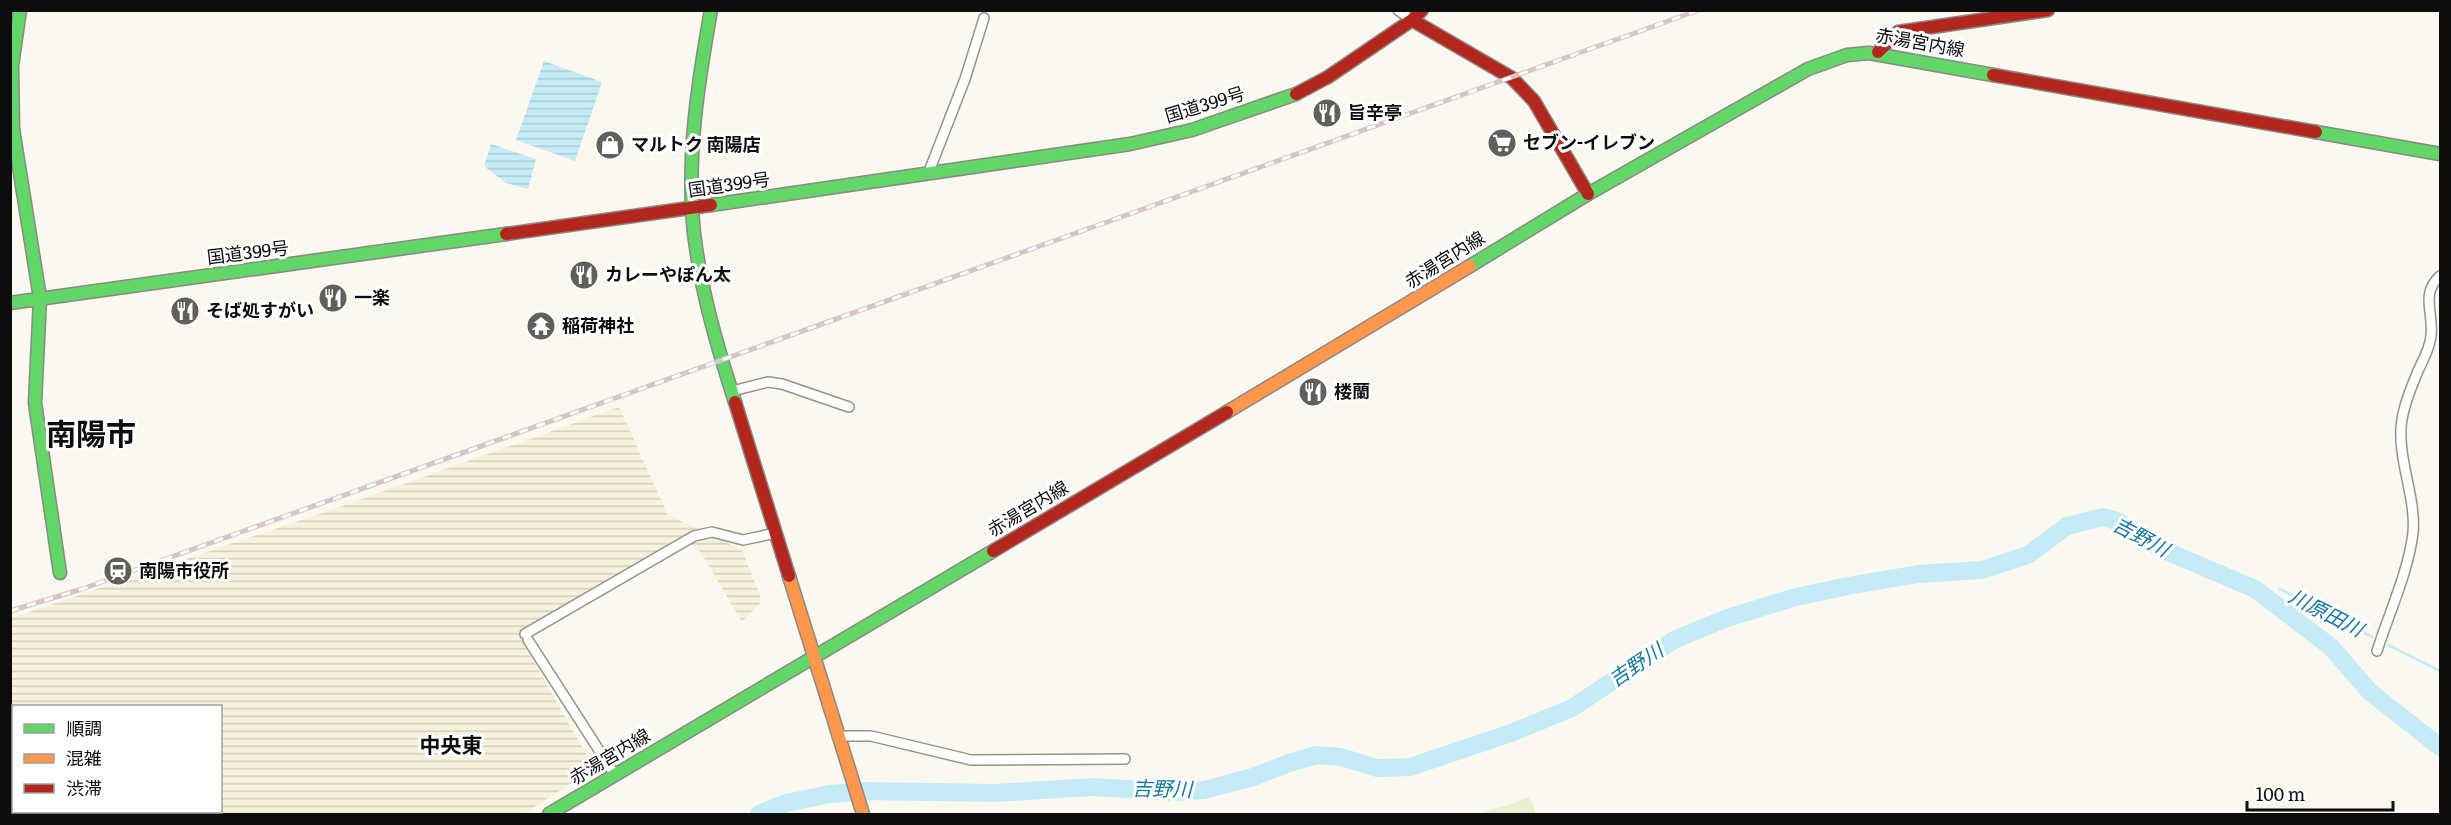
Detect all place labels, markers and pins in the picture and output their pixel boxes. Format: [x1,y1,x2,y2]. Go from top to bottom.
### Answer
restaurant icon: 旨辛亭 [1311,97,1343,129]
place label: 旨辛亭 [1348,98,1402,125]
supermarket icon: セブン-イレブン [1486,127,1518,159]
place label: セブン-イレブン [1523,128,1655,155]
shop icon: マルトク 南陽店 [594,129,626,161]
place label: マルトク 南陽店 [631,130,761,157]
restaurant icon: カレーやぽん太 [568,259,600,291]
place label: カレーやぽん太 [605,260,731,287]
restaurant icon: 一楽 [317,282,349,314]
place label: 一楽 [354,283,390,310]
restaurant icon: そば処すがい [169,295,201,327]
place label: そば処すがい [206,296,314,323]
temple icon: 稲荷神社 [525,310,557,342]
place label: 稲荷神社 [562,311,634,338]
restaurant icon: 楼蘭 [1297,376,1329,408]
place label: 楼蘭 [1334,377,1370,404]
station icon: 南陽市役所 [102,555,134,587]
place label: 南陽市役所 [139,556,229,583]

